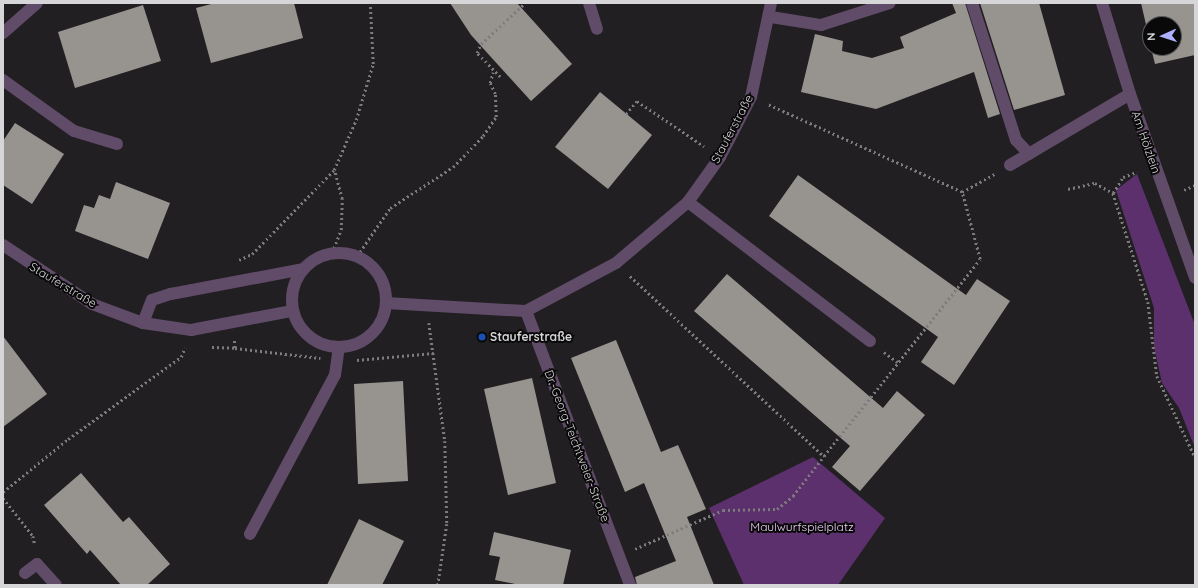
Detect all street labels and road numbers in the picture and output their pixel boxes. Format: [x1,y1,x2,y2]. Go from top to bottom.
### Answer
street label: Stauferstraße [708,92,756,166]
street label: Am Hölzlein [1129,109,1163,175]
street label: Stauferstraße [27,259,99,311]
street label: Dr.-Georg-Teichtweier-Straße [541,368,613,524]

